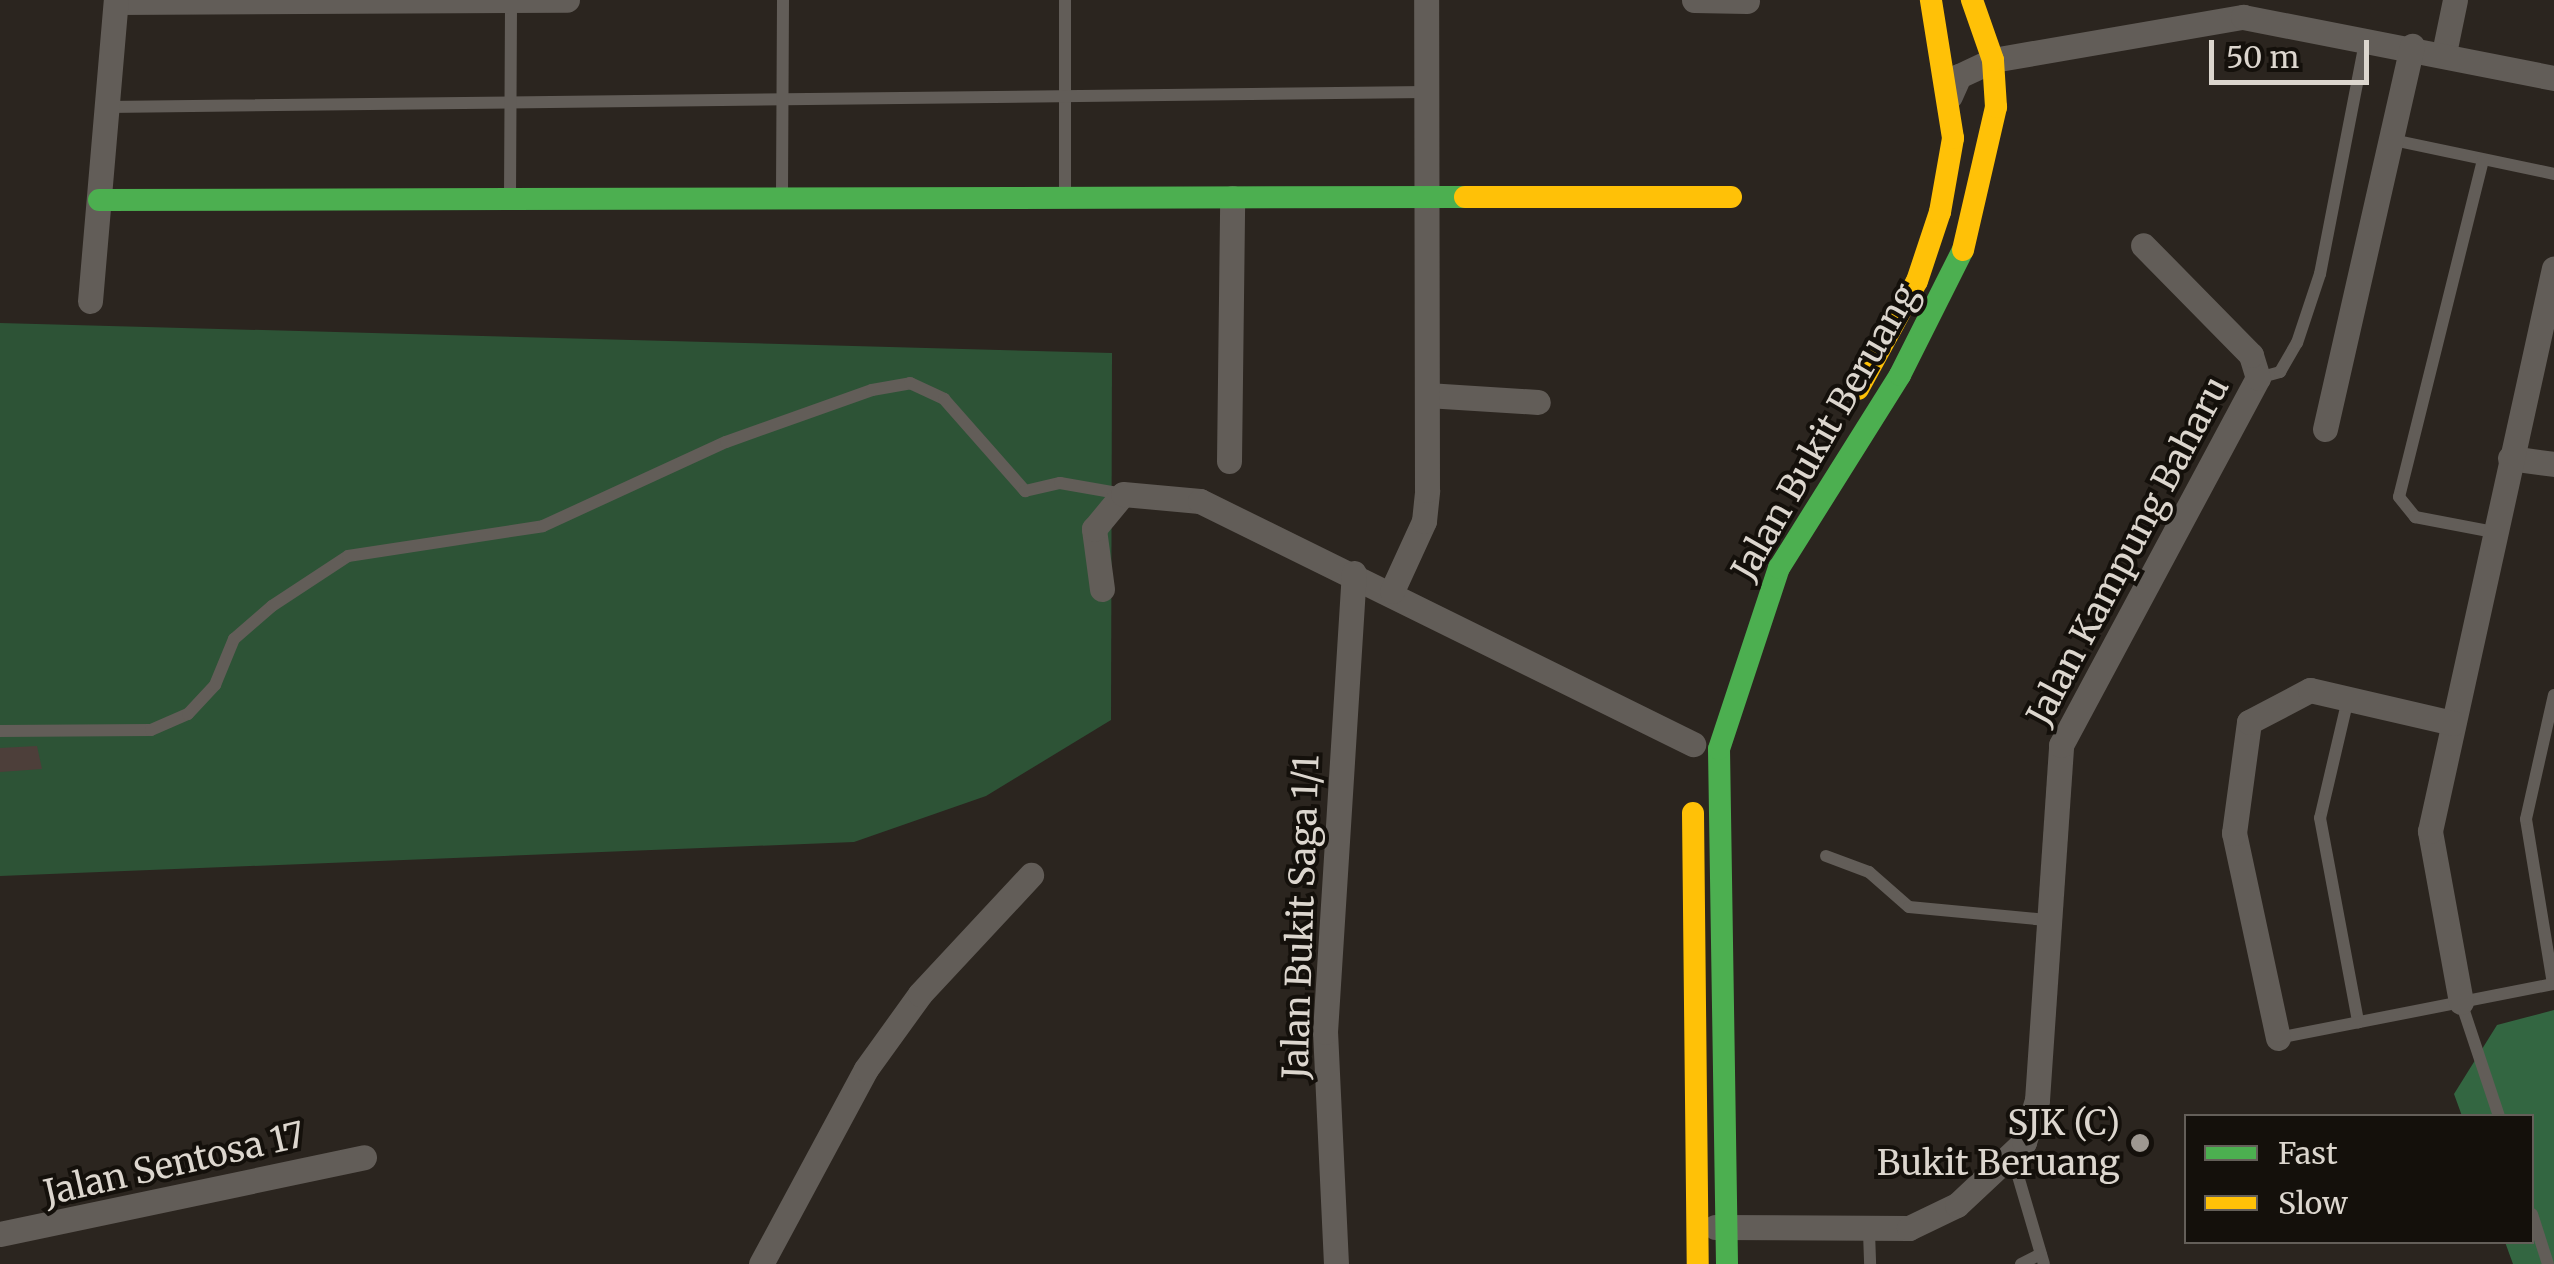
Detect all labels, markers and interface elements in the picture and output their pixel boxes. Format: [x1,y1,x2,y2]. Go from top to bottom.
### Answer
scale bar [2214,20,2374,82]
text: 50 m [2226,38,2299,76]
street label: Jalan Bukit Beruang [1723,276,1927,588]
street label: Jalan Kampung Baharu [2018,370,2238,732]
street label: Jalan Bukit Saga 1/1 [1274,754,1328,1080]
place label: SJK (C) Bukit Beruang [1877,1102,2120,1184]
street label: Jalan Sentosa 17 [40,1114,308,1214]
legend [2184,1114,2534,1244]
marker: SJK (C) Bukit Beruang [2129,1132,2151,1154]
text: Fast [2278,1134,2338,1172]
text: Slow [2278,1184,2348,1222]

